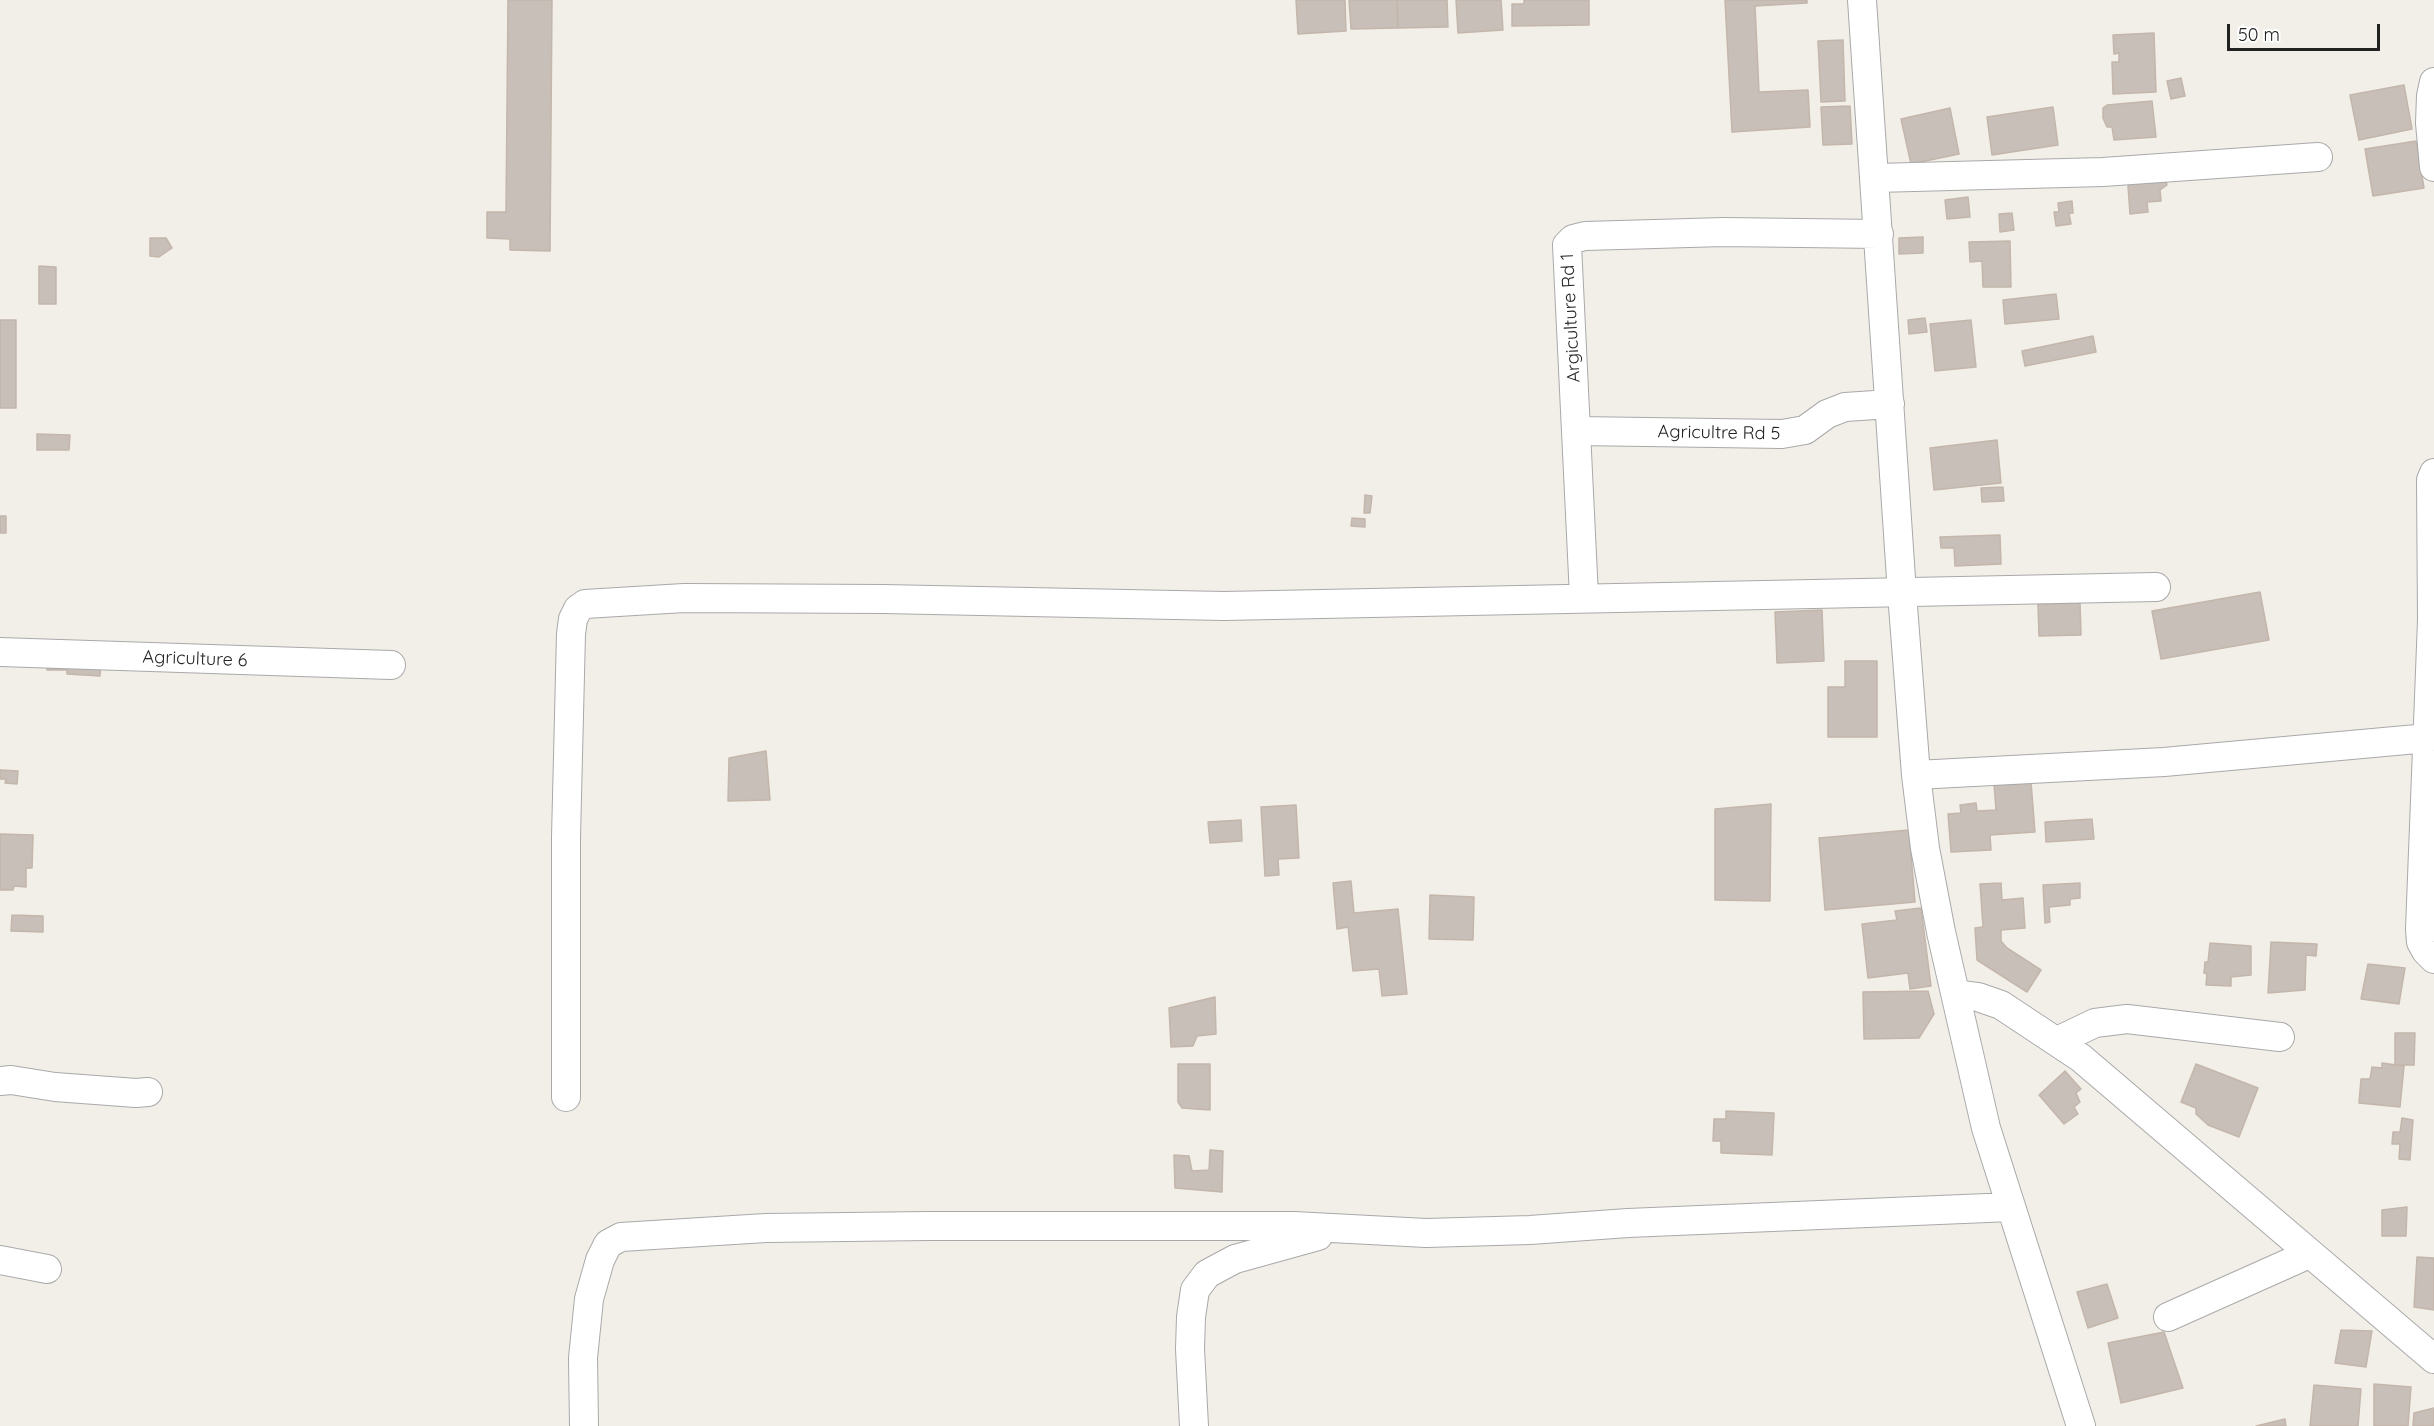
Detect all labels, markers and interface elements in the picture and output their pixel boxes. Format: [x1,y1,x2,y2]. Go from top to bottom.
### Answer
scale bar [2230,12,2383,50]
text: 50 m [2238,23,2280,46]
street label: Argiculture Rd 1 [1557,253,1585,383]
street label: Agricultre Rd 5 [1658,421,1780,445]
street label: Agriculture 6 [142,646,248,672]

